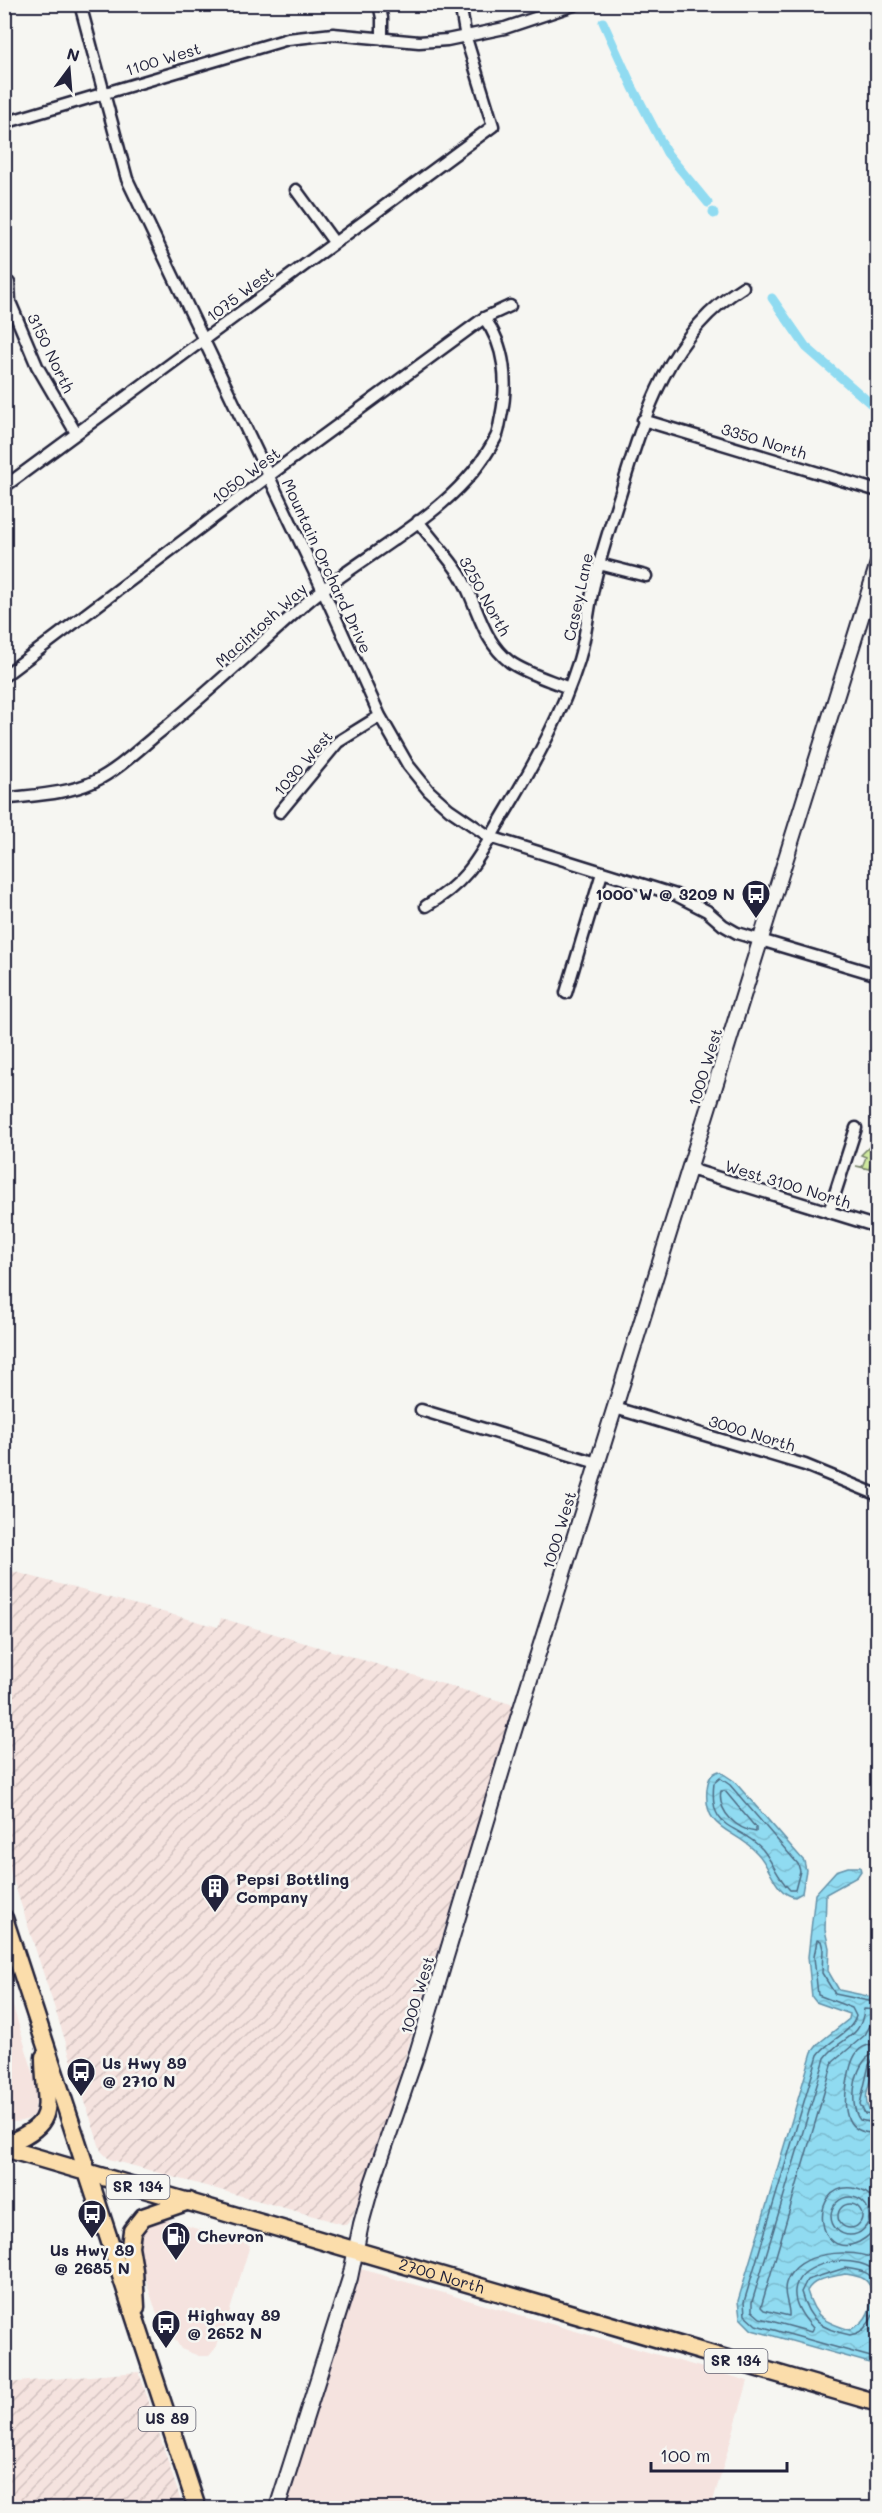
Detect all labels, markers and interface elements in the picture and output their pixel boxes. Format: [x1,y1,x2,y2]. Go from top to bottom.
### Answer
street label: 1100 West [123,37,203,80]
north arrow [39,39,99,99]
text: N [65,42,82,66]
street label: 1075 West [202,261,278,326]
street label: 3150 North [23,309,80,396]
street label: 3350 North [719,418,810,463]
street label: 1050 West [207,442,284,507]
street label: Mountain Orchard Drive [278,475,377,657]
street label: Casey Lane [558,551,597,643]
street label: 3250 North [455,552,516,639]
street label: Macintosh Way [210,578,311,671]
street label: 1030 West [268,726,337,800]
bus stop icon: 1000 W @ 3209 N [740,878,772,920]
place label: 1000 W @ 3209 N [595,883,735,904]
street label: 1000 West [683,1025,726,1108]
street label: West 3100 North [723,1154,854,1213]
street label: 3000 North [706,1409,798,1456]
street label: 1000 West [537,1488,580,1571]
place label: Pepsi Bottling Company [236,1868,349,1907]
building icon: Pepsi Bottling Company [199,1872,231,1914]
street label: 1000 West [395,1953,438,2036]
place label: Us Hwy 89 @ 2710 N [102,2052,187,2091]
bus stop icon: Us Hwy 89 @ 2710 N [65,2056,97,2098]
road number: SR 134 [106,2175,170,2199]
bus stop icon: Us Hwy 89 @ 2685 N [76,2198,108,2240]
fuel station icon: Chevron [160,2220,192,2262]
place label: Chevron [197,2225,264,2246]
place label: Us Hwy 89 @ 2685 N [50,2239,135,2278]
street label: 2700 North [397,2253,487,2298]
place label: Highway 89 @ 2652 N [187,2304,281,2343]
bus stop icon: Highway 89 @ 2652 N [150,2308,182,2350]
road number: SR 134 [704,2349,768,2373]
road number: US 89 [138,2407,195,2431]
scale bar [651,2435,788,2473]
text: 100 m [660,2443,710,2467]

